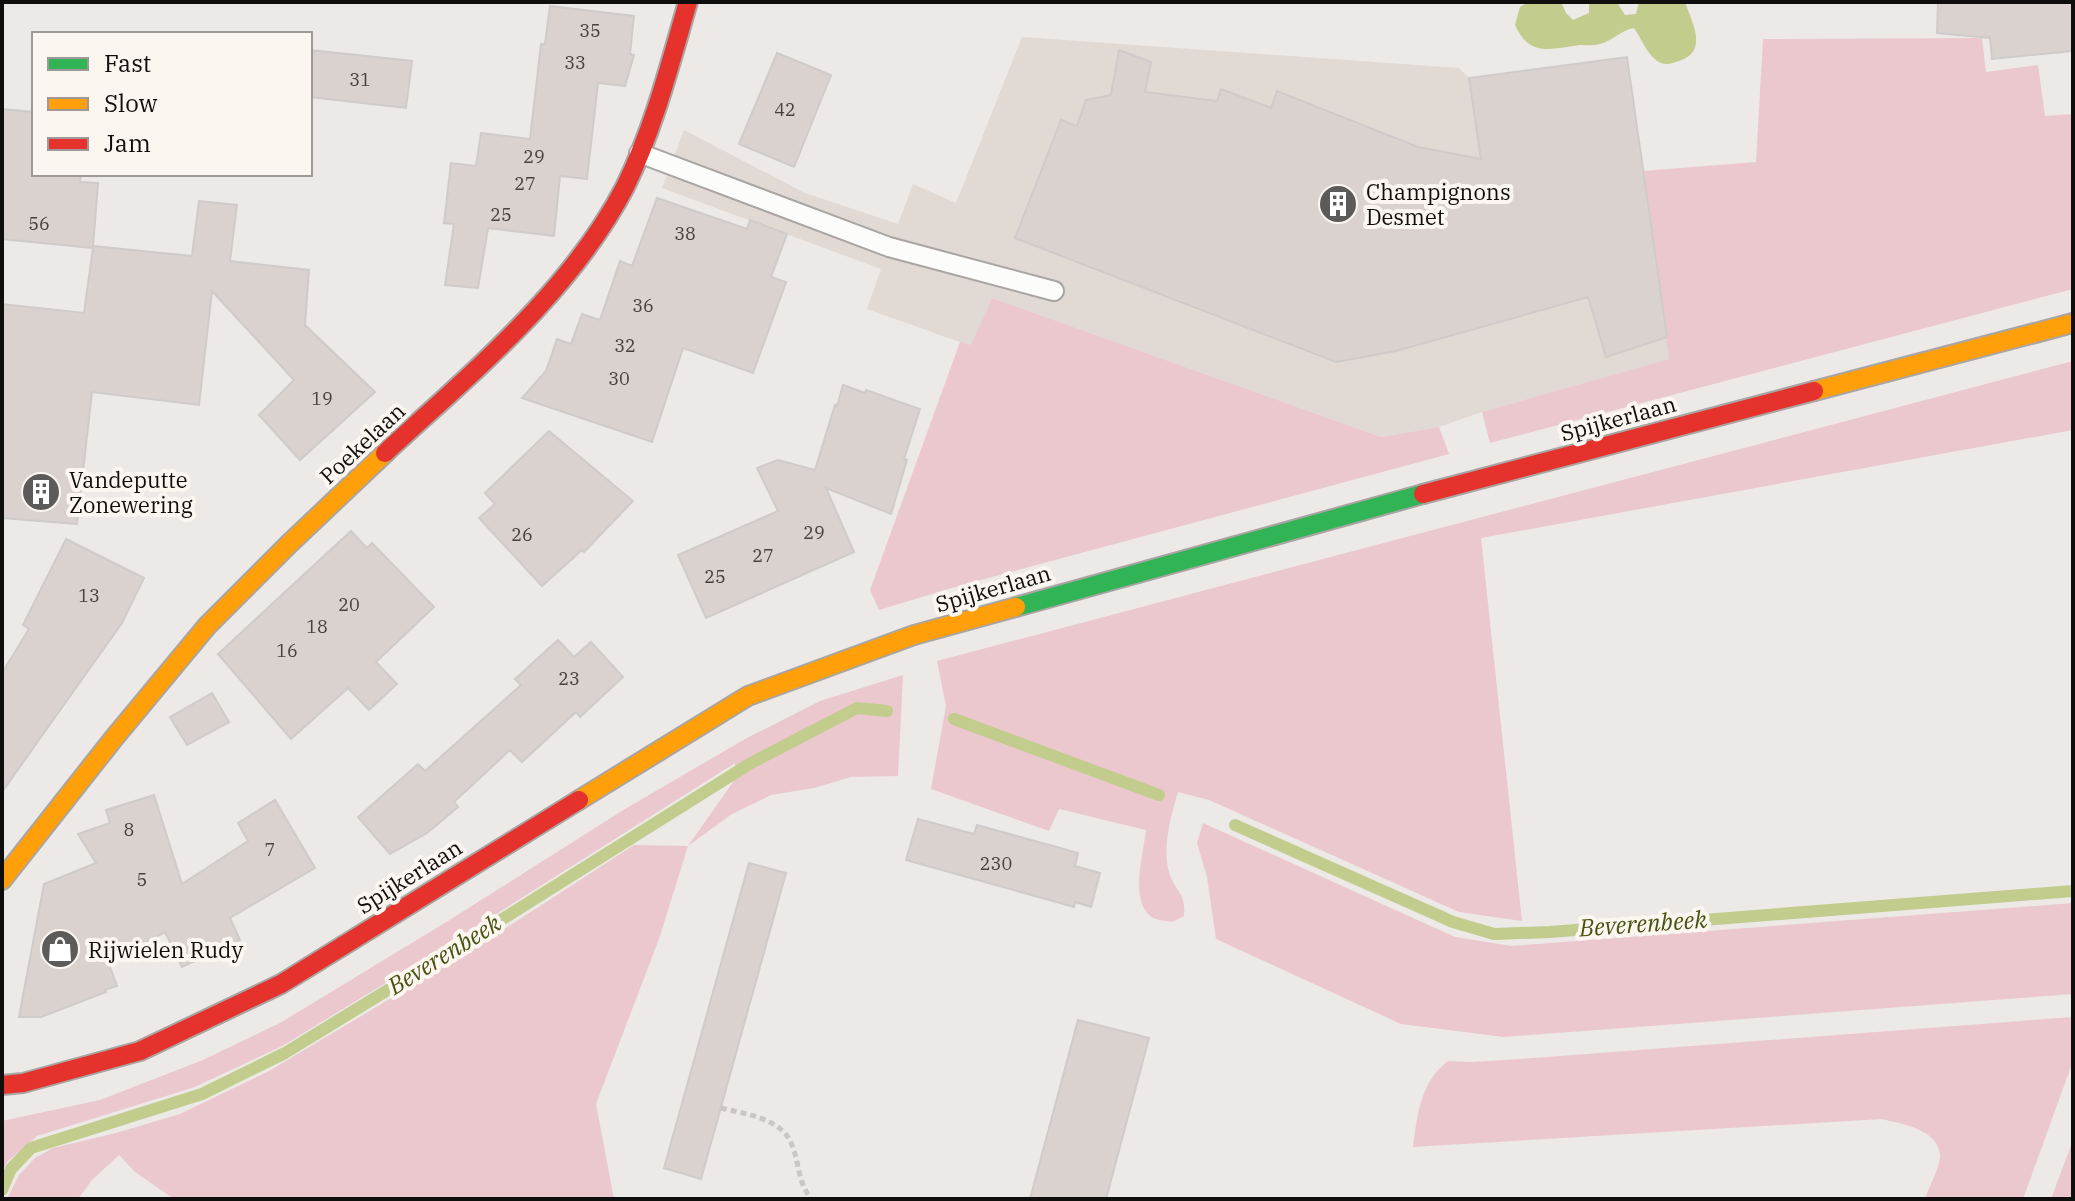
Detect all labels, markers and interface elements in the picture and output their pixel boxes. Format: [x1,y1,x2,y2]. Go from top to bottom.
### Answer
house number: 35 [579,19,601,42]
legend [32,32,312,176]
text: Fast [104,47,151,79]
house number: 33 [564,51,586,74]
house number: 31 [349,68,371,91]
text: Slow [104,87,158,119]
house number: 42 [774,98,796,121]
text: Jam [104,127,151,159]
house number: 29 [523,145,545,168]
house number: 27 [514,172,536,195]
place label: Champignons Desmet [1366,177,1511,231]
building icon: Champignons Desmet [1317,183,1359,225]
house number: 25 [490,203,512,226]
house number: 56 [28,212,50,235]
house number: 38 [674,222,696,245]
house number: 36 [632,294,654,317]
house number: 32 [614,334,636,357]
house number: 30 [608,367,630,390]
house number: 19 [311,387,333,410]
street label: Spijkerlaan [1557,389,1679,447]
street label: Poekelaan [313,396,411,490]
place label: Vandeputte Zonewering [69,465,193,519]
building icon: Vandeputte Zonewering [20,471,62,513]
house number: 29 [803,521,825,544]
house number: 26 [511,523,533,546]
house number: 27 [752,544,774,567]
street label: Spijkerlaan [932,558,1054,618]
house number: 25 [704,565,726,588]
house number: 13 [78,584,100,607]
house number: 20 [338,593,360,616]
house number: 18 [306,615,328,638]
house number: 16 [276,639,298,662]
house number: 23 [558,667,580,690]
house number: 8 [124,818,134,841]
street label: Spijkerlaan [351,832,467,920]
house number: 7 [265,838,275,861]
house number: 230 [980,852,1012,875]
house number: 5 [137,868,147,891]
water label: Beverenbeek [1577,903,1708,943]
water label: Beverenbeek [380,906,507,1002]
shop icon: Rijwielen Rudy [39,928,81,970]
place label: Rijwielen Rudy [88,935,243,964]

